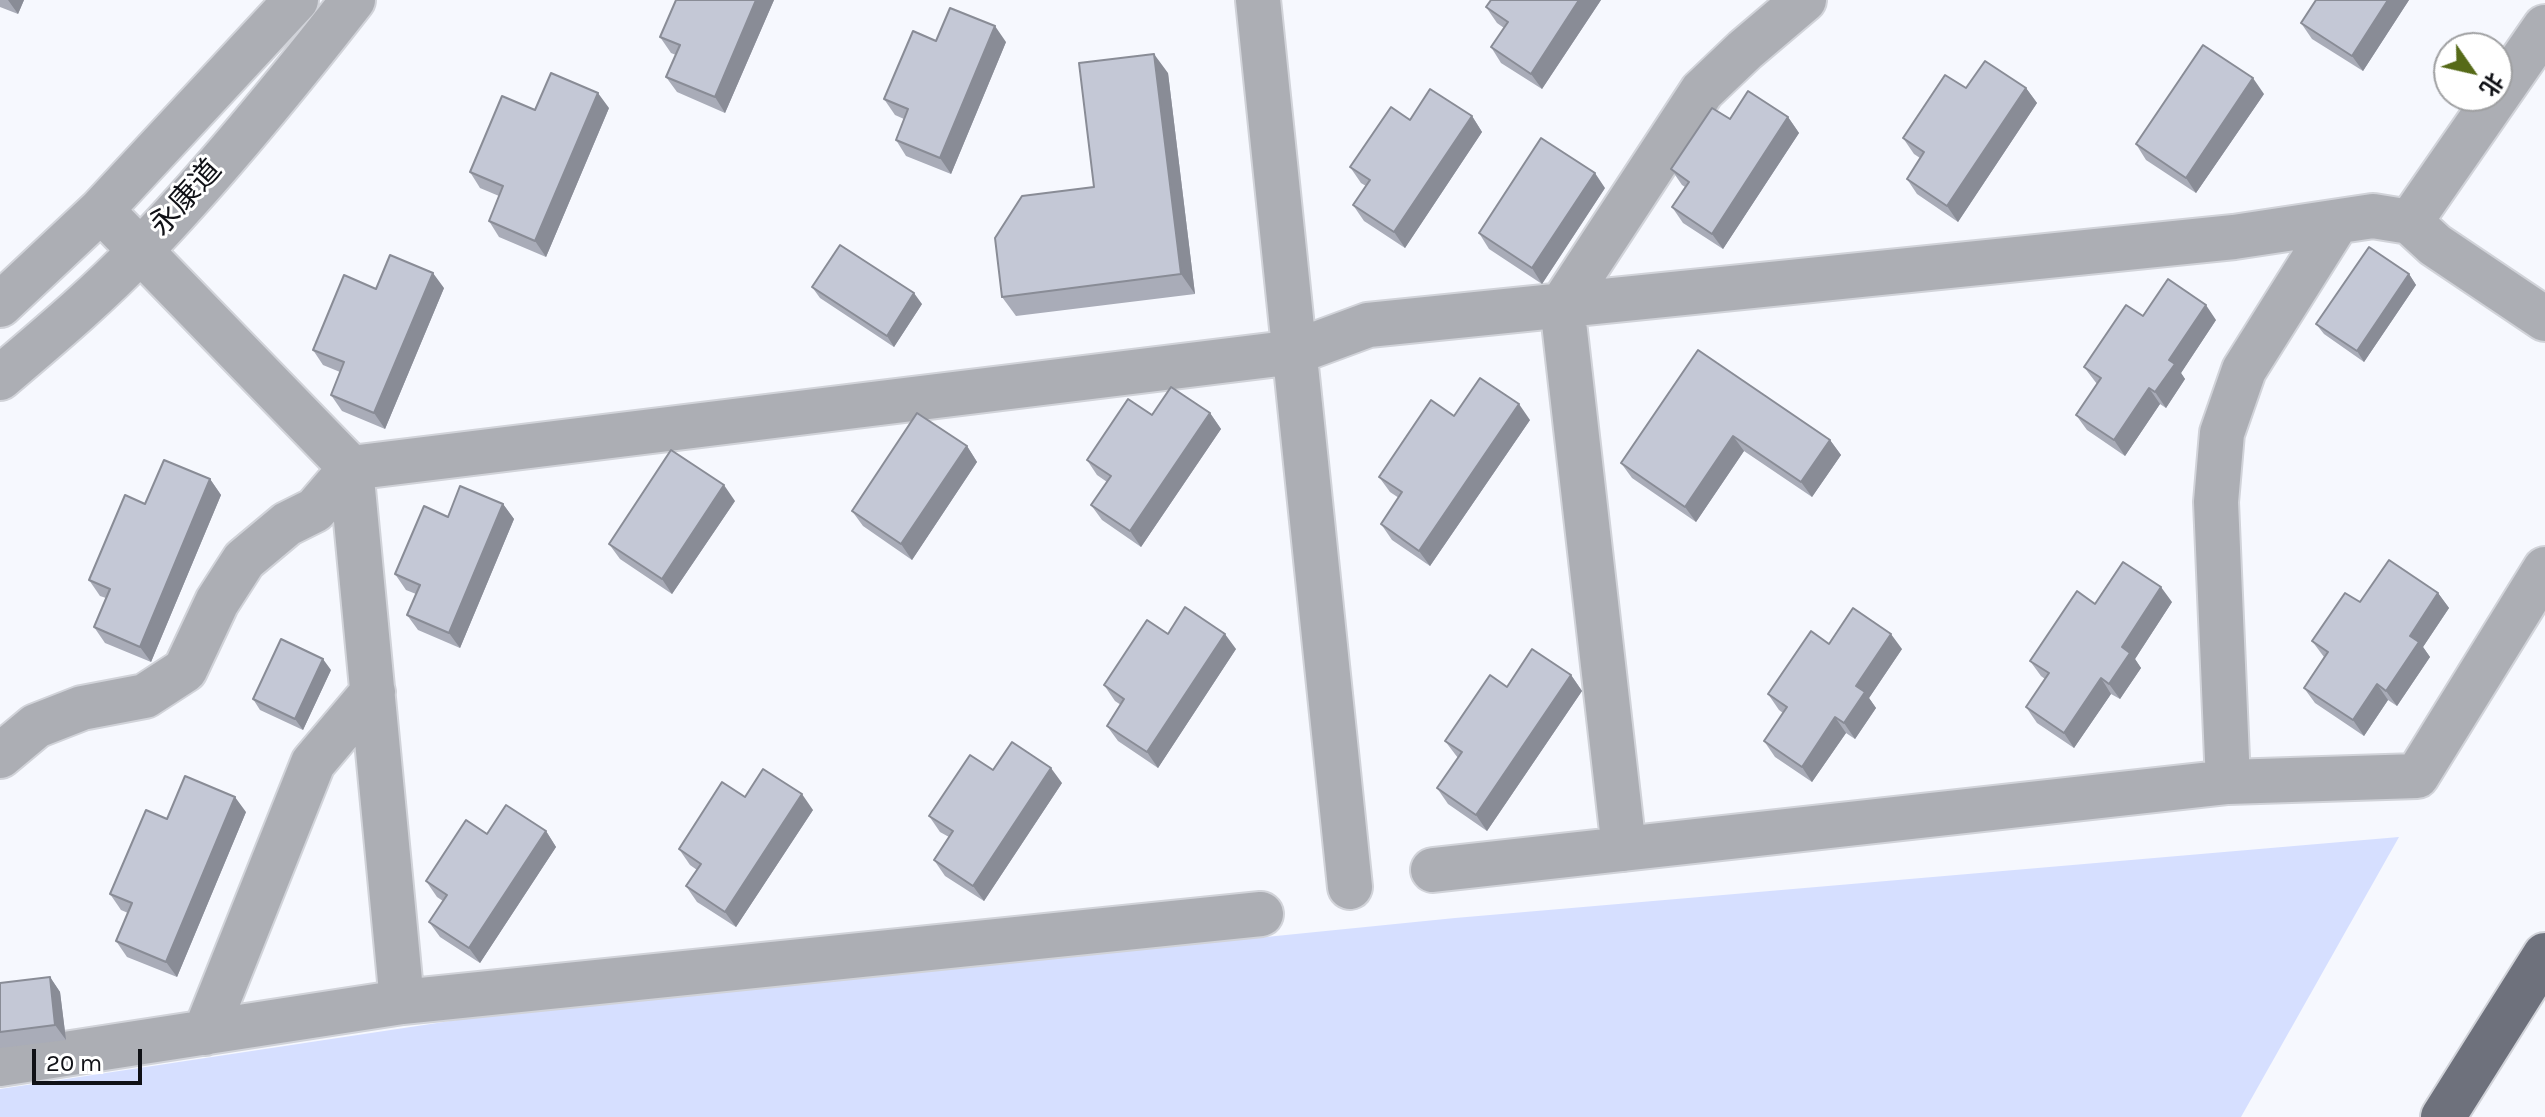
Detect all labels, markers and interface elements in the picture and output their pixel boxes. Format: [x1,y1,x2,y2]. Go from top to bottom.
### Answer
north arrow [2433,32,2513,112]
text: 北 [2474,68,2508,101]
street label: 永康道 [143,153,229,243]
scale bar [36,1033,146,1083]
text: 20 m [46,1049,102,1077]

